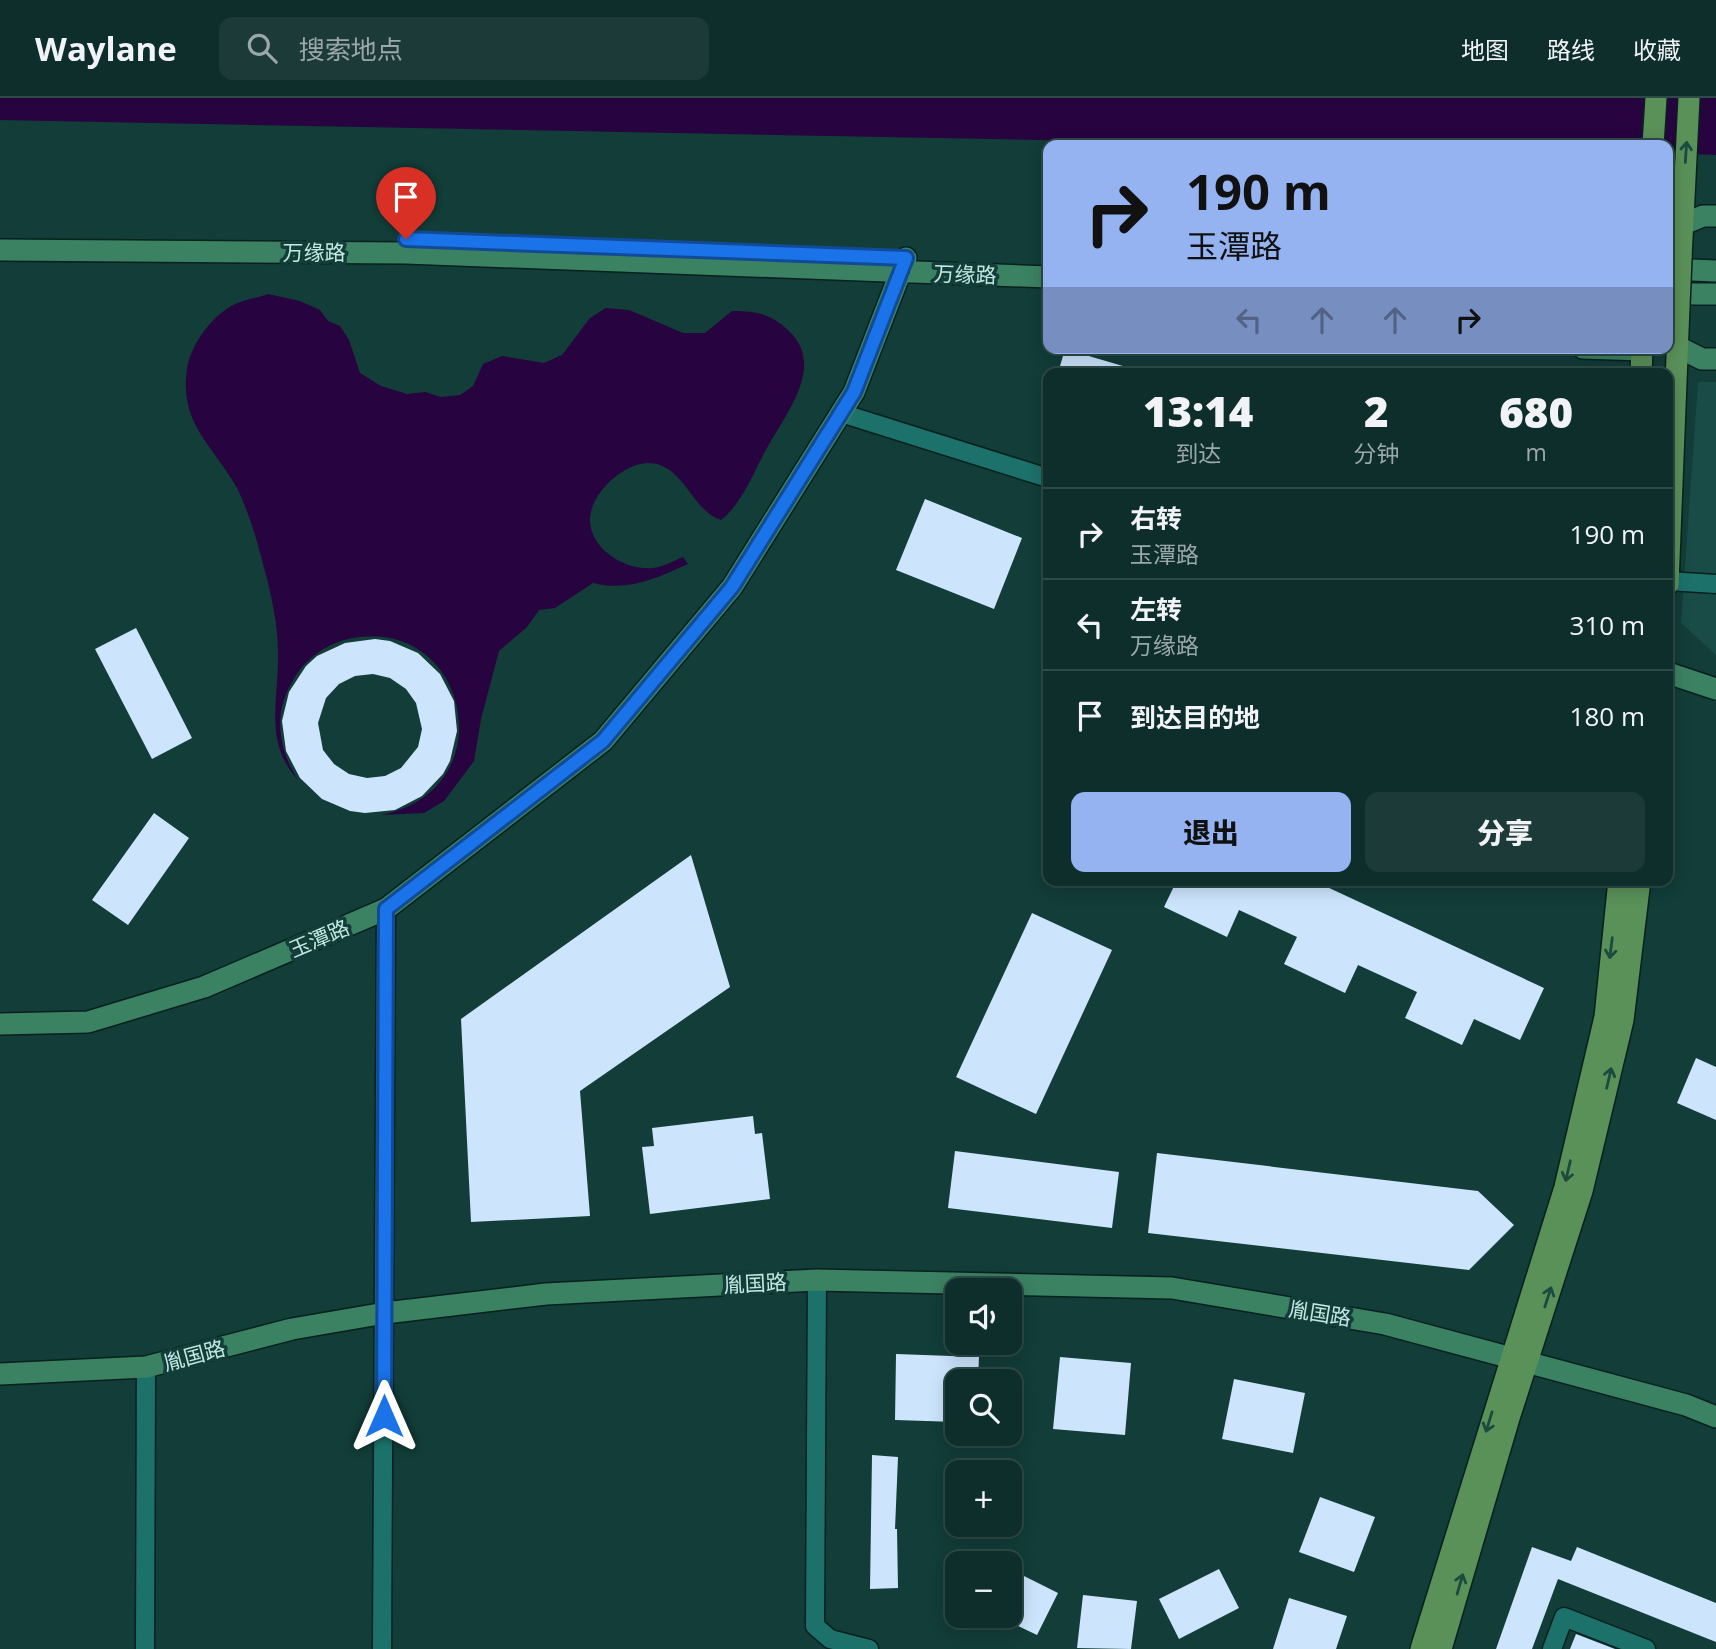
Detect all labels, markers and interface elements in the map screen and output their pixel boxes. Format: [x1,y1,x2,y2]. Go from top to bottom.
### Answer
search box [219,17,709,80]
text: Waylane [35,26,177,71]
icon: search [243,29,281,67]
text: 搜索地点 [299,31,403,67]
text: 地图 [1461,33,1509,66]
text: 路线 [1547,33,1595,66]
text: 收藏 [1633,33,1681,66]
one-way arrow [1679,140,1692,163]
text: 190 m [1186,158,1331,224]
pin [376,167,436,239]
icon: right [1071,168,1162,259]
icon: arrive [387,178,425,216]
text: 玉潭路 [1186,224,1282,267]
street label: 万缘路 [283,238,346,266]
street label: 万缘路 [933,259,997,289]
icon: left [1230,301,1268,339]
icon: ahead [1303,301,1341,339]
icon: ahead [1376,301,1414,339]
icon: right [1449,301,1487,339]
text: 13:14 [1143,382,1253,439]
text: 2 [1364,382,1389,439]
text: 680 [1499,383,1573,440]
text: m [1526,436,1547,468]
text: 到达 [1175,437,1221,469]
text: 分钟 [1353,437,1399,469]
text: 右转 [1130,500,1182,536]
icon: right [1071,515,1109,553]
text: 190 m [1570,516,1645,552]
text: 玉潭路 [1130,538,1199,570]
text: 左转 [1130,591,1182,627]
icon: left [1071,606,1109,644]
text: 310 m [1570,607,1645,643]
text: 万缘路 [1130,629,1199,661]
icon: arrive [1071,697,1109,735]
text: 180 m [1570,698,1645,734]
text: 到达目的地 [1130,699,1260,735]
button: 退出 [1071,792,1351,872]
button: 分享 [1365,792,1645,872]
street label: 玉潭路 [285,913,353,963]
one-way arrow [1605,936,1618,959]
one-way arrow [1603,1067,1616,1090]
one-way arrow [1561,1159,1574,1182]
street label: 胤国路 [723,1267,787,1299]
map controls [945,1278,1022,1628]
button: sound [945,1278,1022,1355]
one-way arrow [1543,1287,1555,1309]
street label: 胤国路 [1287,1294,1353,1332]
street label: 胤国路 [160,1333,228,1377]
button: search [945,1369,1022,1446]
position arrow [347,1379,421,1453]
one-way arrow [1482,1411,1495,1433]
button: + [945,1460,1022,1537]
button: − [945,1551,1022,1628]
one-way arrow [1455,1573,1468,1595]

